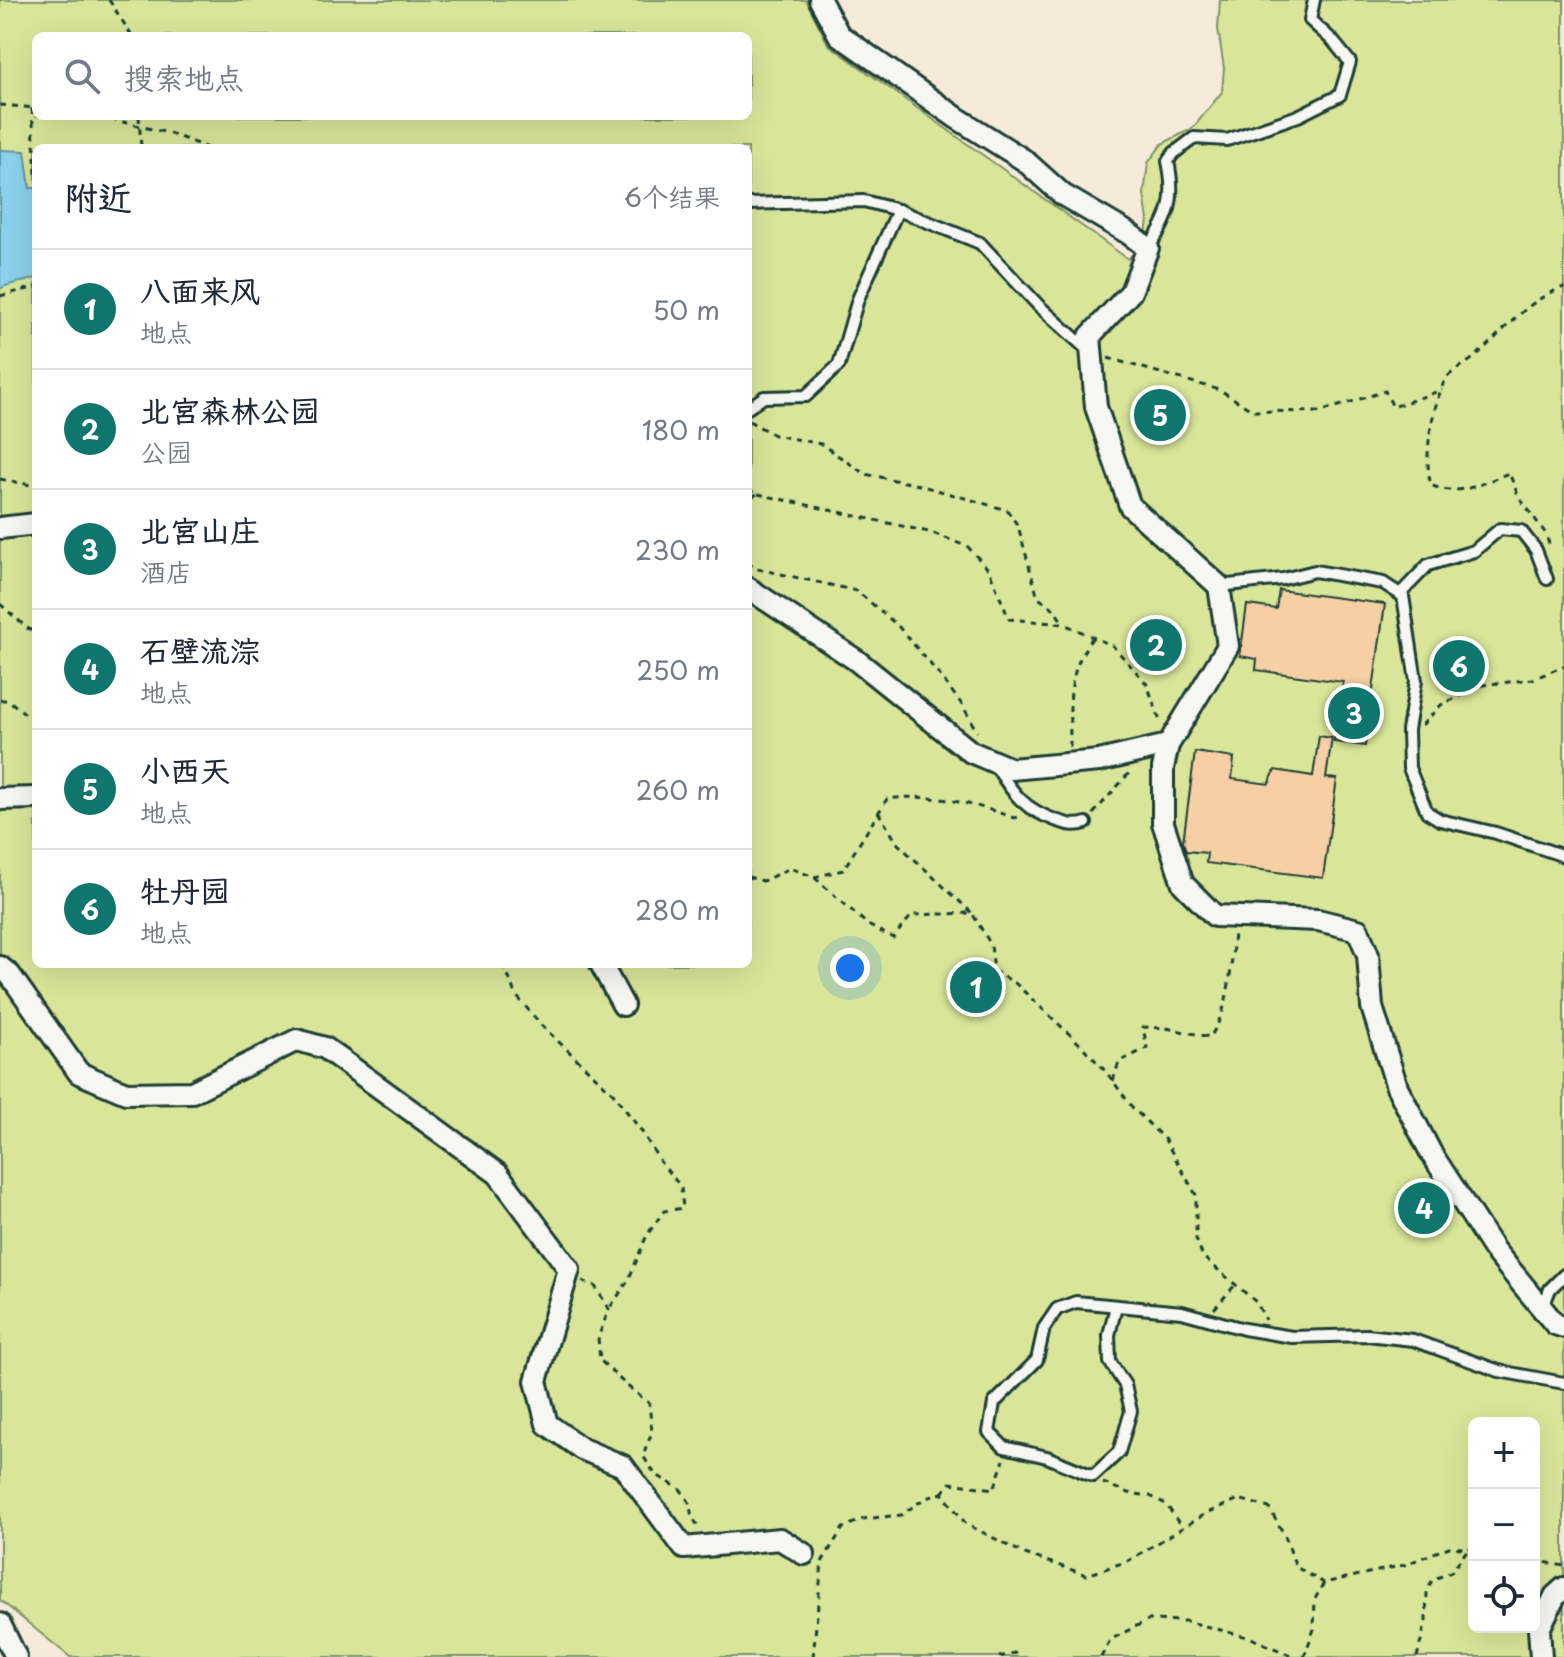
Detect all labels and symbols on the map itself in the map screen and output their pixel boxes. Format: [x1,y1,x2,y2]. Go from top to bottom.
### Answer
pin: 5 [1134,385,1186,445]
pin: 2 [1130,615,1182,675]
pin: 6 [1433,636,1485,696]
pin: 3 [1328,683,1380,743]
your location [830,948,870,988]
pin: 1 [950,957,1002,1017]
pin: 4 [1398,1178,1450,1238]

